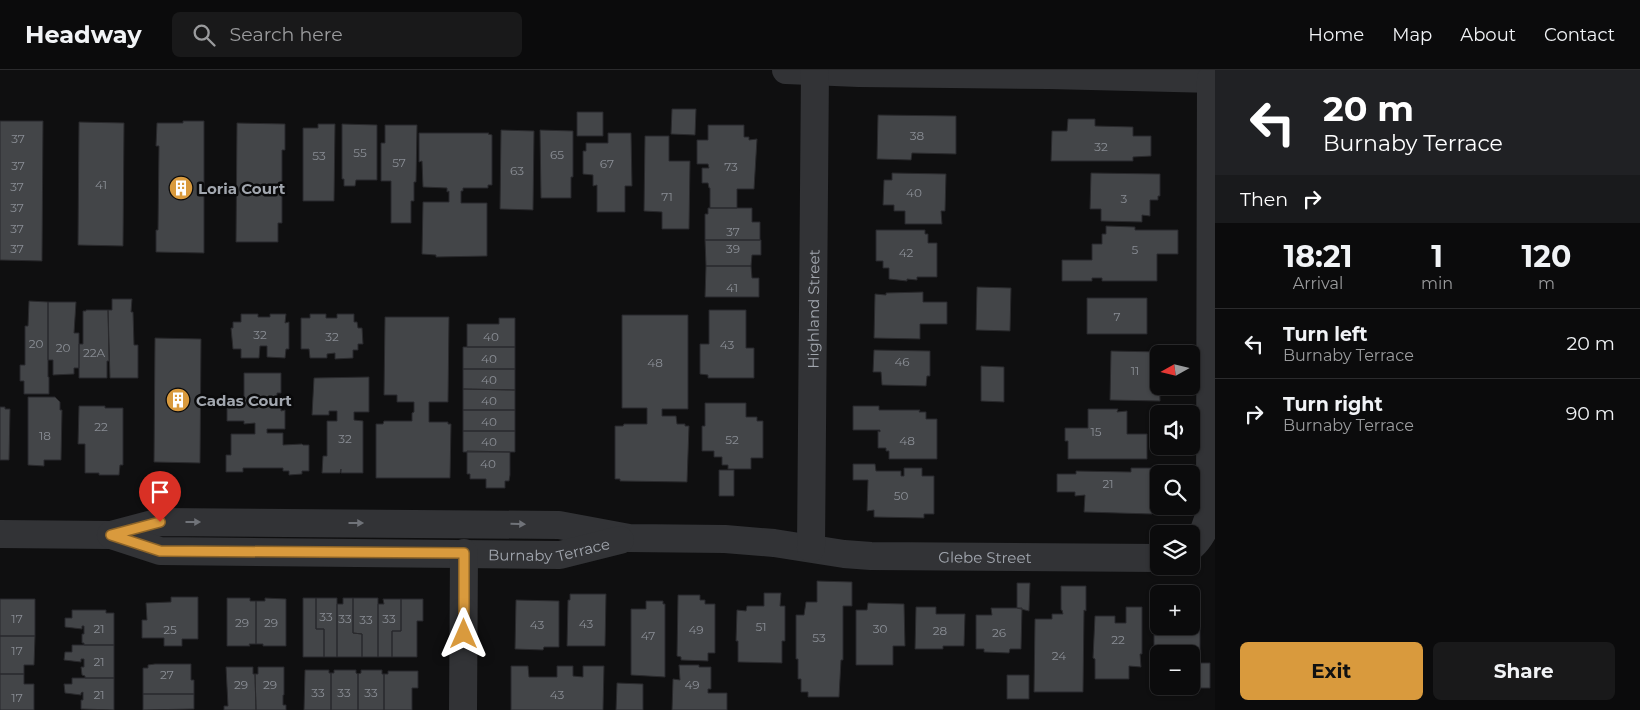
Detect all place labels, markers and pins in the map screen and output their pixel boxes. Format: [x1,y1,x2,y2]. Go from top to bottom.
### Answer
building icon: Loria Court [168,175,194,201]
place label: Loria Court [198,179,286,198]
building icon: Cadas Court [165,387,191,413]
place label: Cadas Court [196,391,292,410]
pin [139,471,181,522]

